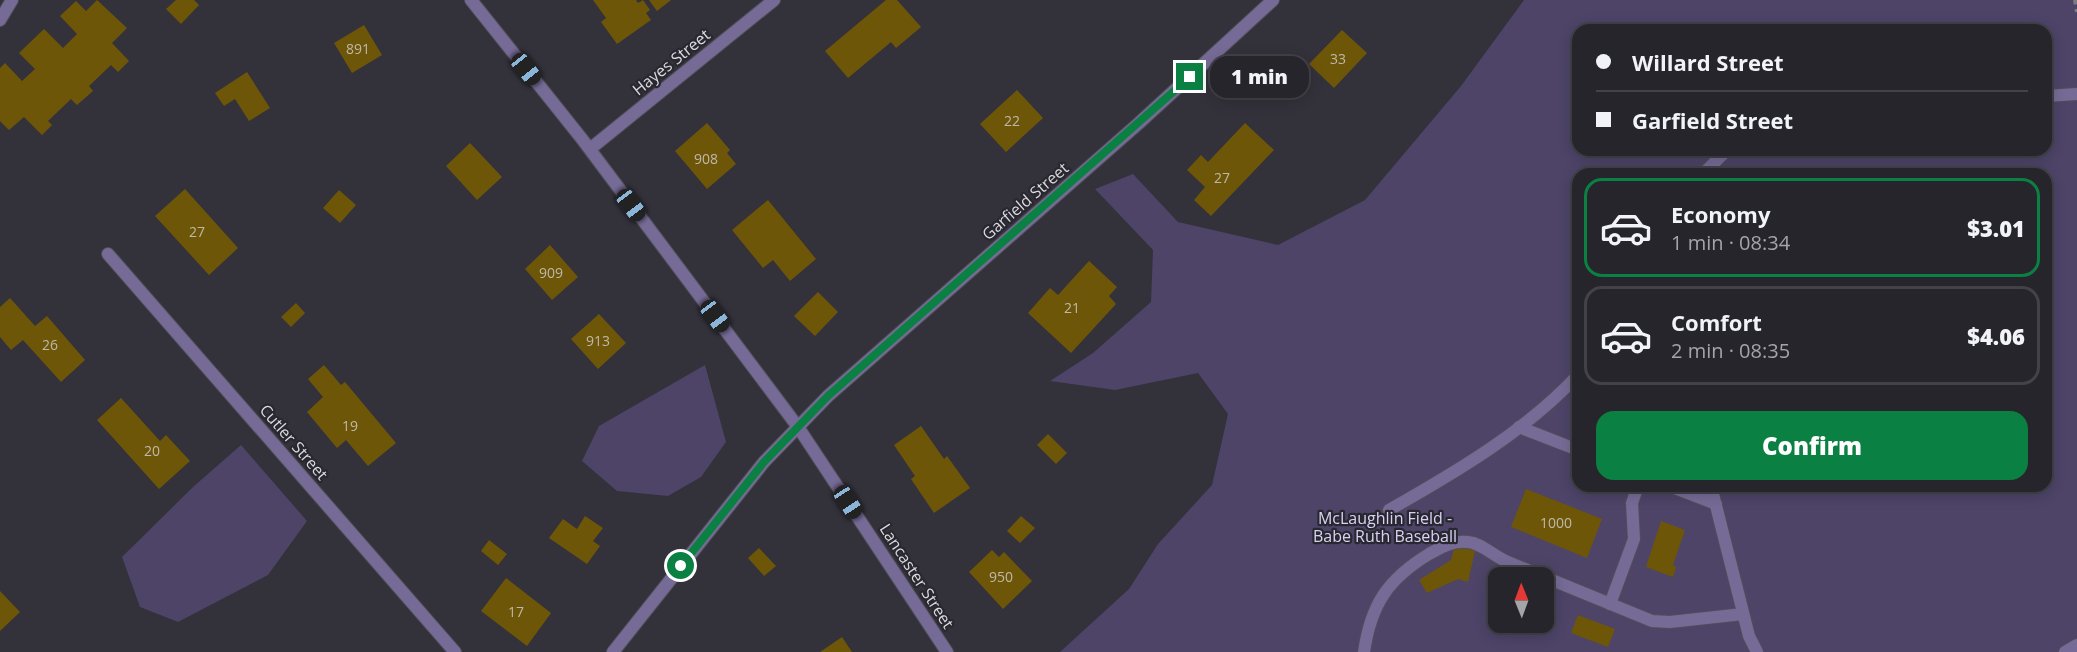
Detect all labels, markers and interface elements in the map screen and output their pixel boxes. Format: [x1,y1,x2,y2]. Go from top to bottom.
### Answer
street label: Hayes Street [627,24,715,100]
house number: 891 [346,39,370,58]
text: Willard Street [1632,47,1784,77]
car [508,49,544,89]
house number: 33 [1330,49,1346,68]
callout: 1 min [1211,56,1310,98]
route end [1176,63,1203,90]
text: 1 min [1231,63,1288,90]
text: Garfield Street [1632,105,1793,135]
house number: 22 [1004,111,1020,130]
house number: 908 [694,149,718,168]
street label: Garfield Street [977,157,1073,245]
house number: 27 [1214,168,1230,187]
car [613,185,649,225]
text: Economy [1671,199,1770,229]
icon: car [1599,201,1653,255]
text: $3.01 [1967,213,2025,243]
house number: 27 [189,222,205,241]
text: 1 min · 08:34 [1671,229,1790,256]
house number: 909 [539,263,563,282]
car [697,296,733,336]
house number: 21 [1064,298,1080,317]
text: Comfort [1671,307,1762,337]
icon: car [1599,309,1653,363]
text: $4.06 [1967,321,2025,351]
house number: 913 [586,331,610,350]
house number: 26 [42,335,58,354]
text: 2 min · 08:35 [1671,337,1790,364]
street label: Cutler Street [255,399,333,485]
button: Confirm [1596,411,2028,480]
house number: 19 [342,416,358,435]
house number: 20 [144,441,160,460]
car [831,482,865,522]
park label: McLaughlin Field - Babe Ruth Baseball [1313,507,1457,547]
house number: 1000 [1540,513,1572,532]
street label: Lancaster Street [875,519,959,633]
route start [667,552,694,579]
house number: 950 [989,567,1013,586]
north arrow [1488,567,1554,633]
map controls [1488,567,1554,633]
house number: 17 [508,602,524,621]

